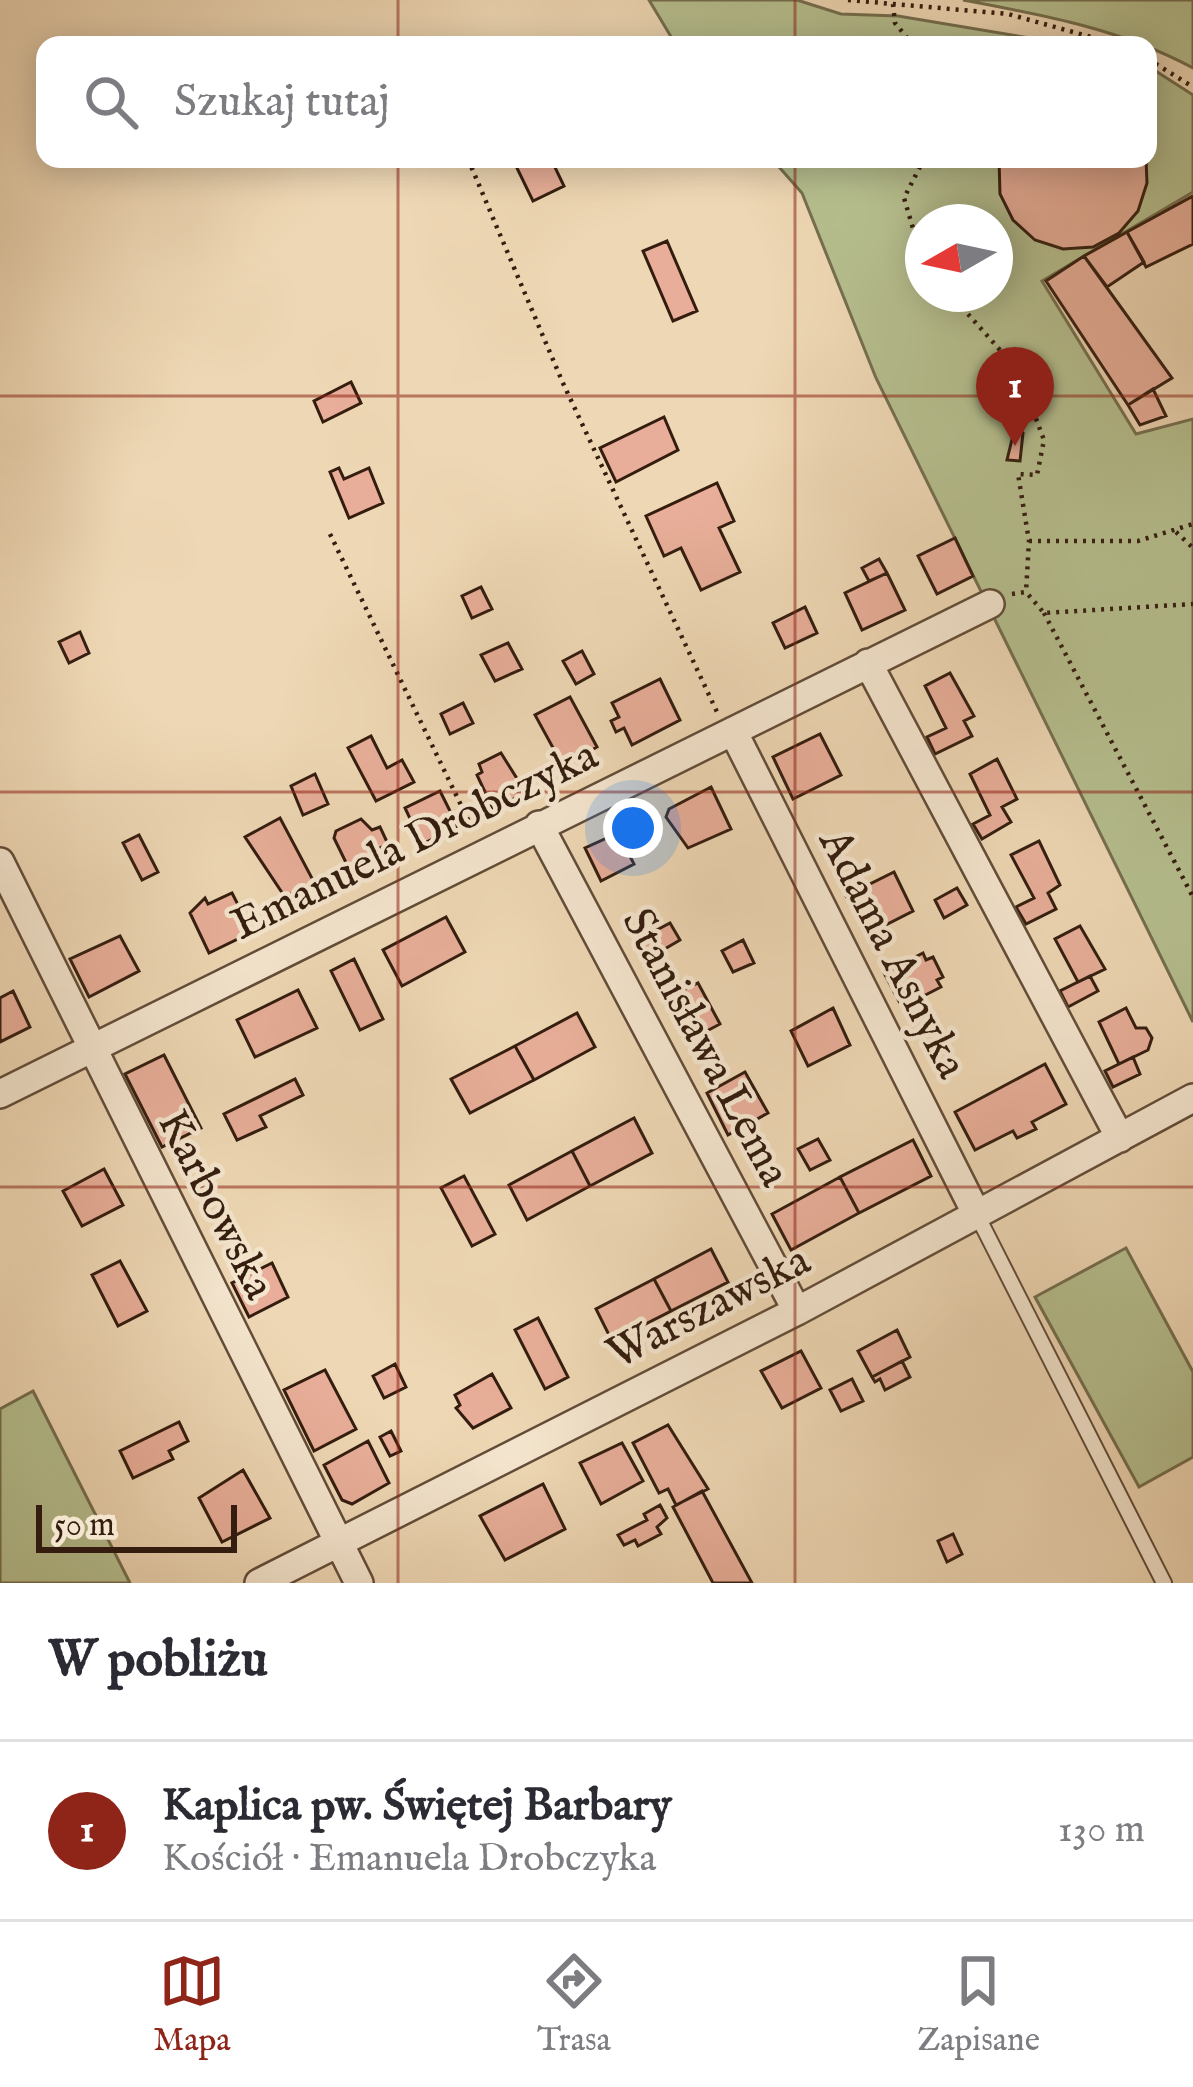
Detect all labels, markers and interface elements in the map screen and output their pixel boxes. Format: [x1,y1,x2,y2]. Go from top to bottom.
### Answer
search box [36,36,1157,168]
icon: search [78,69,144,135]
text: Szukaj tutaj [174,74,390,131]
north arrow [905,204,1013,312]
pin: 1 [976,347,1054,446]
street label: Emanuela Drobczyka [222,727,608,954]
your location [603,798,663,858]
street label: Adama Asnyka [804,819,980,1089]
street label: Stanisława Lema [608,899,802,1197]
street label: Karbowska [143,1101,287,1310]
street label: Warszawska [598,1232,821,1383]
scale bar [36,1499,237,1552]
text: 50 m [54,1505,115,1547]
text: W pobliżu [48,1629,268,1694]
text: Kaplica pw. Świętej Barbary [162,1778,672,1835]
text: 1 [80,1806,94,1855]
text: 130 m [1058,1806,1145,1855]
text: Kościół · Emanuela Drobczyka [162,1835,656,1884]
tab: Mapa [153,1948,231,2062]
tab: Trasa [537,1948,611,2062]
tab: Zapisane [917,1948,1040,2062]

